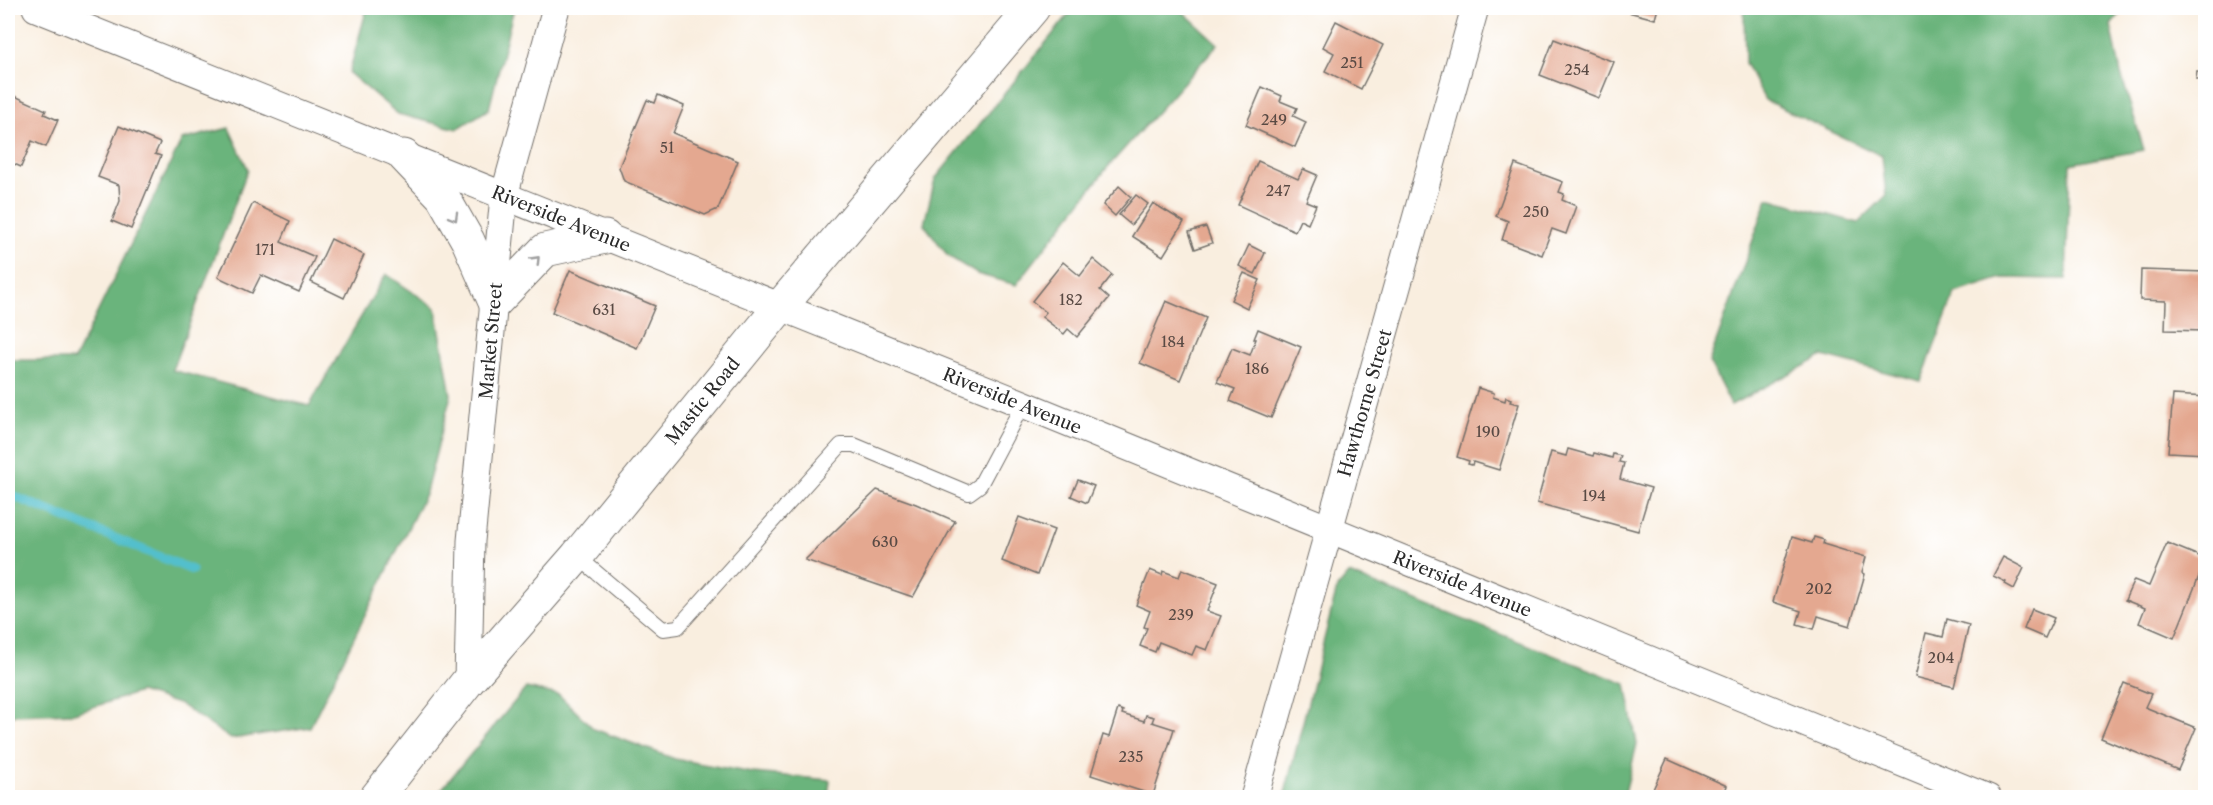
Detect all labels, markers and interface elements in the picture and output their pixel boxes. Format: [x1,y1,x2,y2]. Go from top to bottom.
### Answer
house number: 251 [1340,53,1364,72]
house number: 254 [1564,60,1590,79]
house number: 249 [1261,110,1287,129]
house number: 51 [660,138,675,157]
street label: Riverside Avenue [488,181,634,257]
house number: 247 [1266,181,1291,200]
house number: 250 [1523,202,1549,221]
one-way arrow [447,210,458,221]
house number: 171 [255,240,276,259]
one-way arrow [528,256,539,267]
street label: Market Street [475,281,507,400]
house number: 182 [1059,290,1083,309]
house number: 631 [592,300,616,319]
street label: Hawthorne Street [1333,326,1397,479]
house number: 184 [1161,332,1185,351]
street label: Mastic Road [661,353,745,449]
house number: 186 [1245,359,1269,378]
street label: Riverside Avenue [939,363,1085,439]
house number: 190 [1476,422,1500,441]
house number: 194 [1582,486,1606,505]
house number: 630 [872,532,898,551]
street label: Riverside Avenue [1389,546,1535,622]
house number: 202 [1806,579,1832,598]
house number: 239 [1168,605,1194,624]
house number: 204 [1928,648,1954,667]
house number: 235 [1118,747,1144,766]

